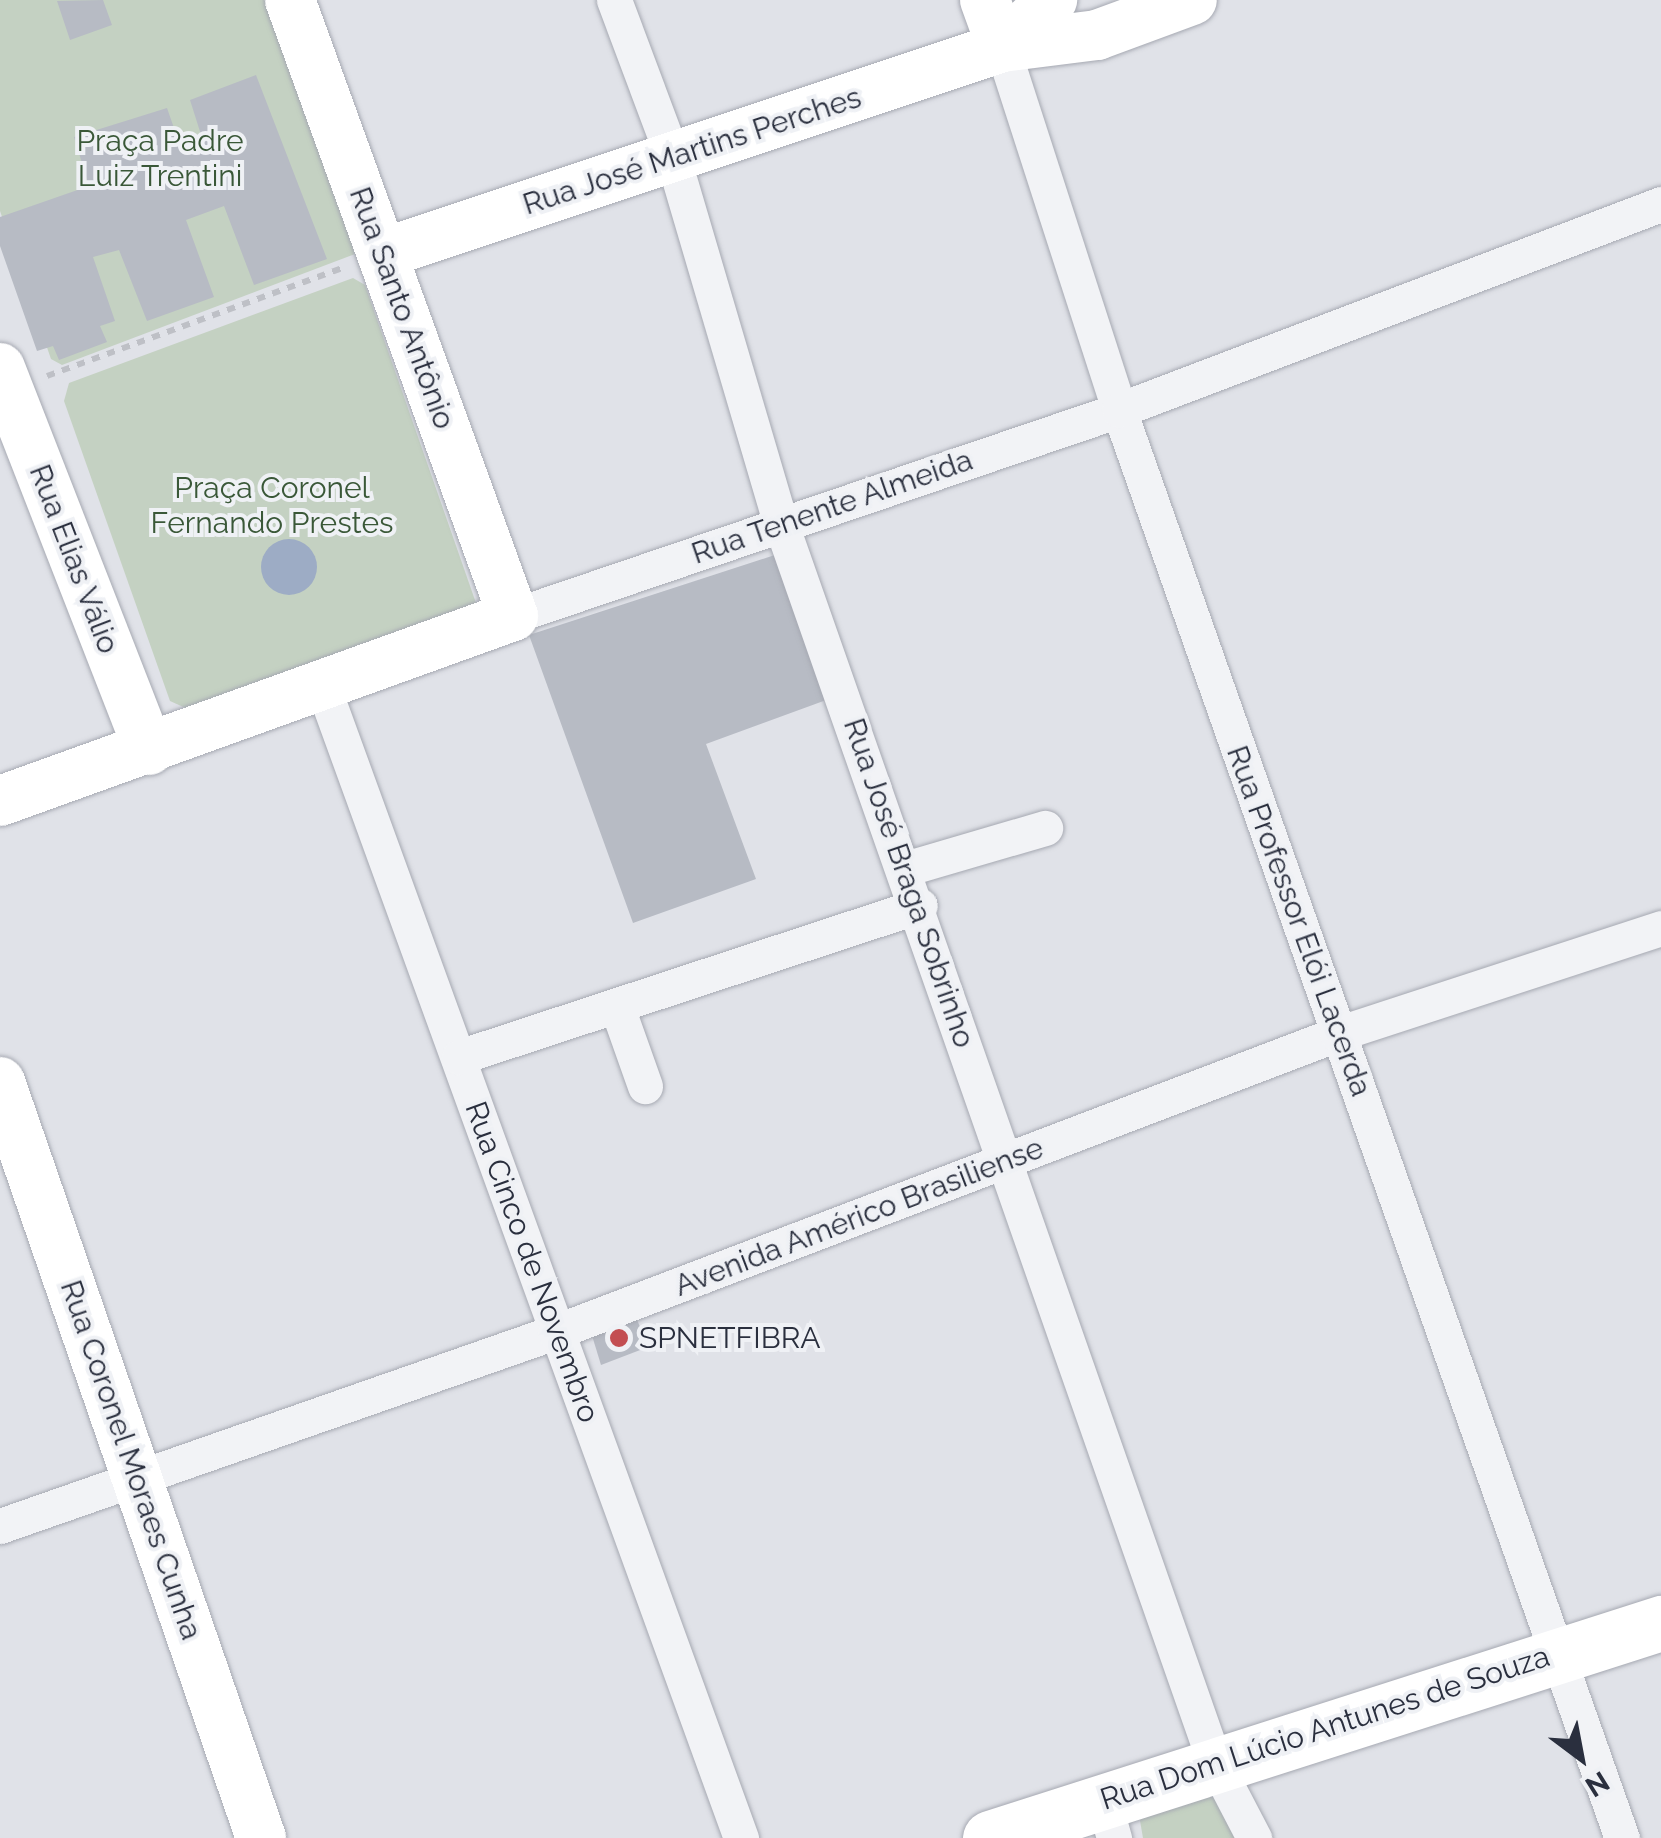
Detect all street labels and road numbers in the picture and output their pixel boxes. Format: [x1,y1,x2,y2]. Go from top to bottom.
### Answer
street label: Rua José Martins Perches [518,79,866,223]
street label: Rua Santo Antônio [341,182,463,434]
street label: Rua Tenente Almeida [686,442,978,572]
street label: Rua Elias Válio [21,459,127,659]
street label: Rua José Braga Sobrinho [836,713,982,1053]
street label: Rua Professor Elói Lacerda [1219,741,1379,1101]
street label: Rua Cinco de Novembro [457,1097,607,1427]
street label: Avenida Américo Brasiliense [669,1130,1049,1304]
street label: Rua Coronel Moraes Cunha [52,1275,210,1645]
street label: Rua Dom Lúcio Antunes de Souza [1095,1638,1555,1818]

